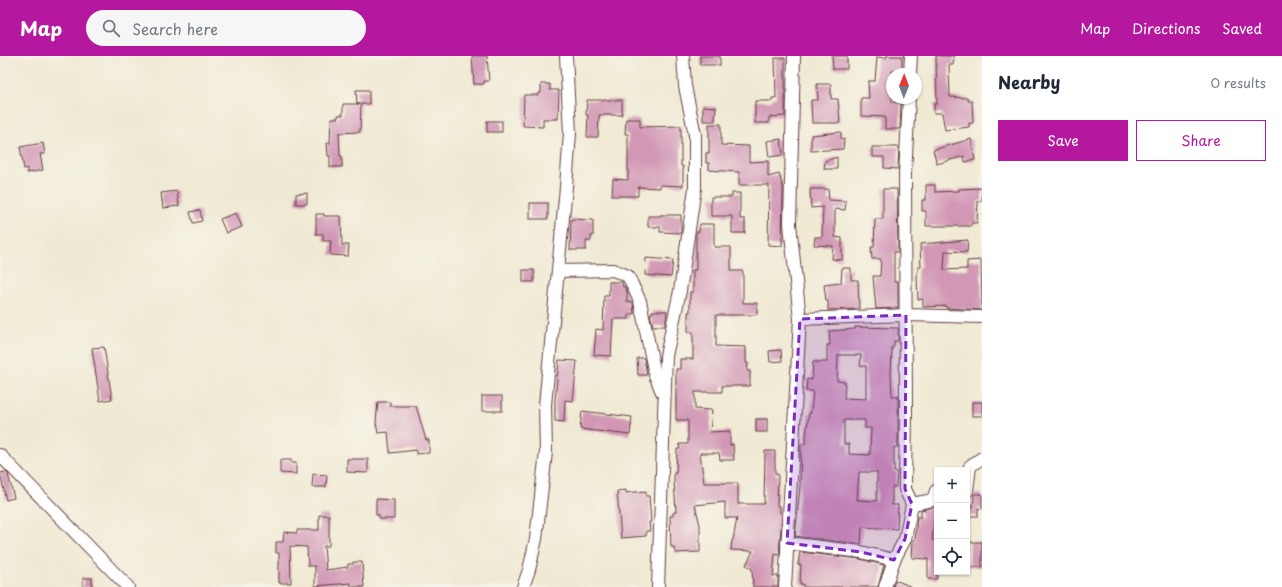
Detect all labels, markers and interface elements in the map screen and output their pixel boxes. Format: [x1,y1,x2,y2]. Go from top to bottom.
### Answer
search box [86,10,366,46]
text: Map [20,14,62,42]
icon: search [100,17,122,39]
text: Search here [132,17,218,40]
text: Map [1080,18,1110,39]
text: Directions [1132,18,1200,39]
text: Saved [1222,18,1262,39]
north arrow [886,68,922,104]
text: Nearby [998,69,1060,95]
text: 0 results [1211,73,1266,92]
button: Save [998,120,1128,161]
button: Share [1136,120,1266,161]
map controls [934,467,970,575]
button: + [934,467,970,503]
button: − [934,503,970,539]
button: locate [934,539,970,575]

